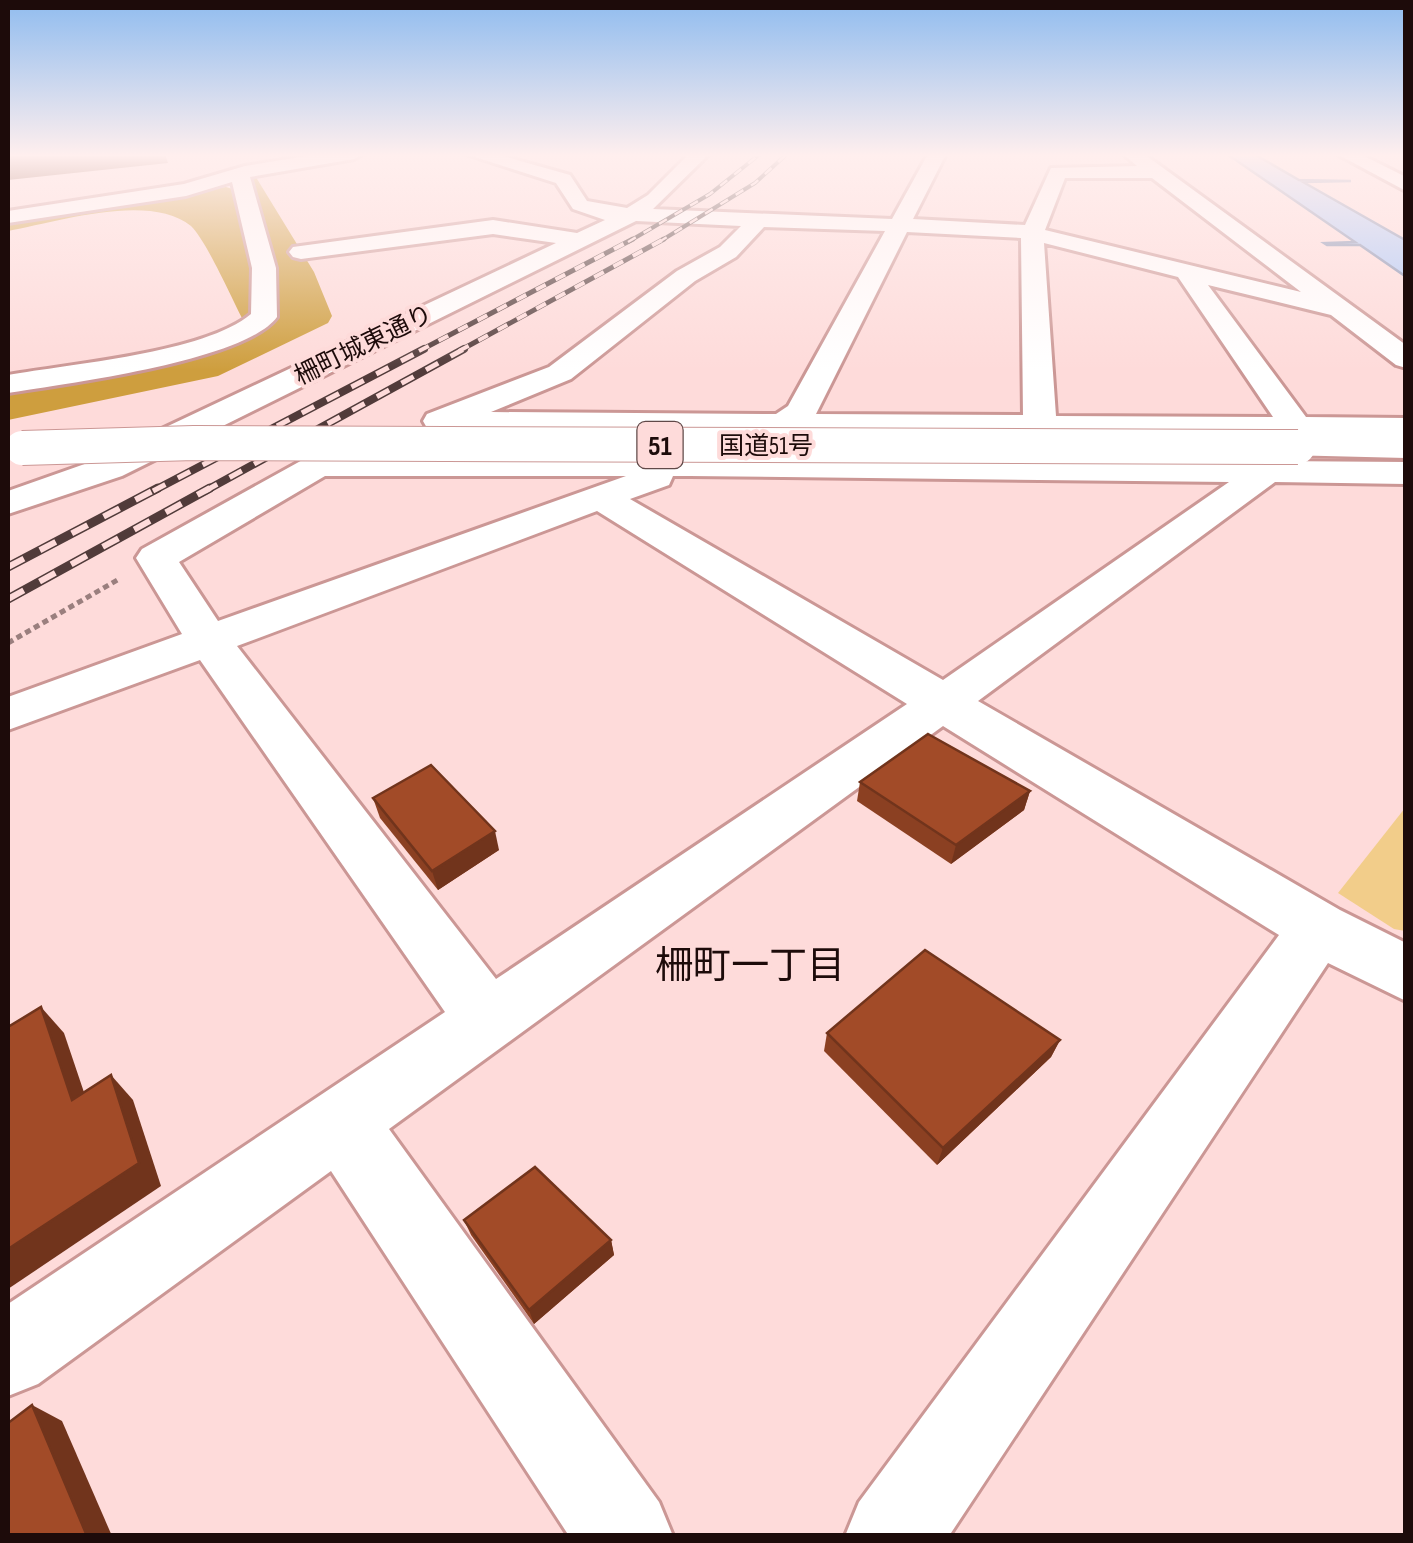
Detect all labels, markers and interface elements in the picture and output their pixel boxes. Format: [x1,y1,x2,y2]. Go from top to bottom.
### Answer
street label: 柵町城東通り [289,299,438,392]
road number: 51 [638,422,682,468]
street label: 国道51号 [719,431,813,462]
district label: 柵町一丁目 [655,944,845,989]

